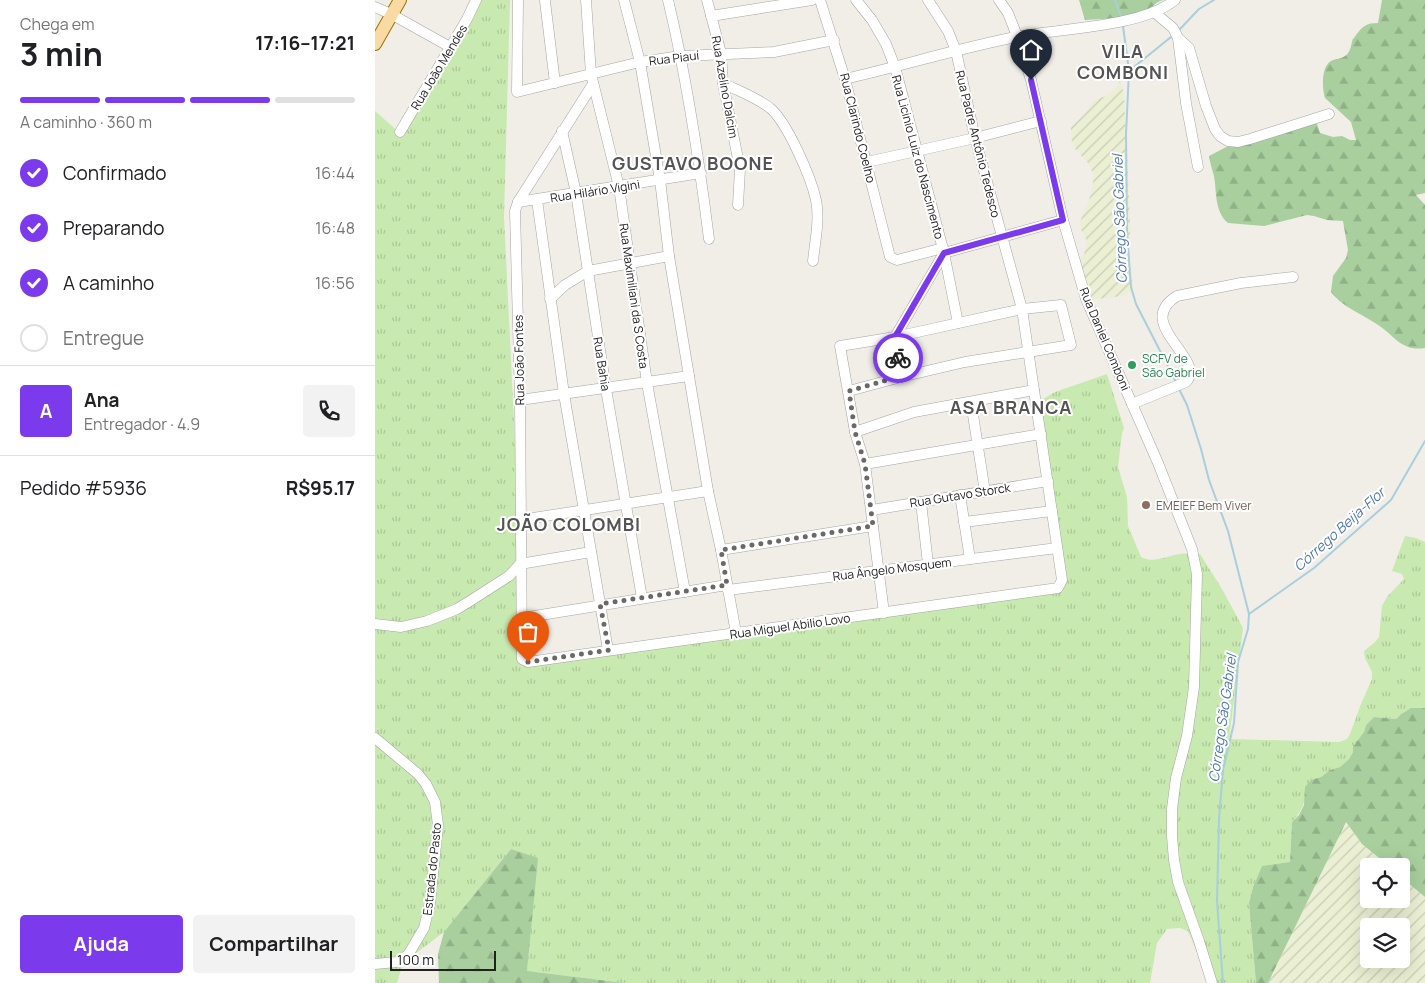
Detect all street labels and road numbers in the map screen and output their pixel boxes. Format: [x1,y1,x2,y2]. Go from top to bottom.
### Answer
street label: Rua João Mendes [407,21,471,113]
street label: Rua Azelino Dalcim [708,35,742,139]
street label: Rua Piauí [648,46,700,70]
street label: Rua Padre Antônio Tedesco [951,69,1005,219]
street label: Rua Clarindo Coelho [836,71,880,185]
street label: Rua Licinio Luiz do Nascimento [888,73,948,241]
street label: Rua Hilário Vigini [549,176,641,206]
street label: Rua Maximiliani da S Costa [615,222,653,370]
street label: Rua Daniel Comboni [1076,285,1134,393]
street label: Rua João Fontes [510,315,528,405]
street label: Rua Bahia [589,336,615,392]
street label: Rua Gutavo Storck [908,478,1013,511]
street label: Rua Ângelo Mosquem [832,553,952,585]
street label: Rua Miguel Abilio Lovo [729,609,851,643]
street label: Estrada do Pasto [419,822,445,916]

